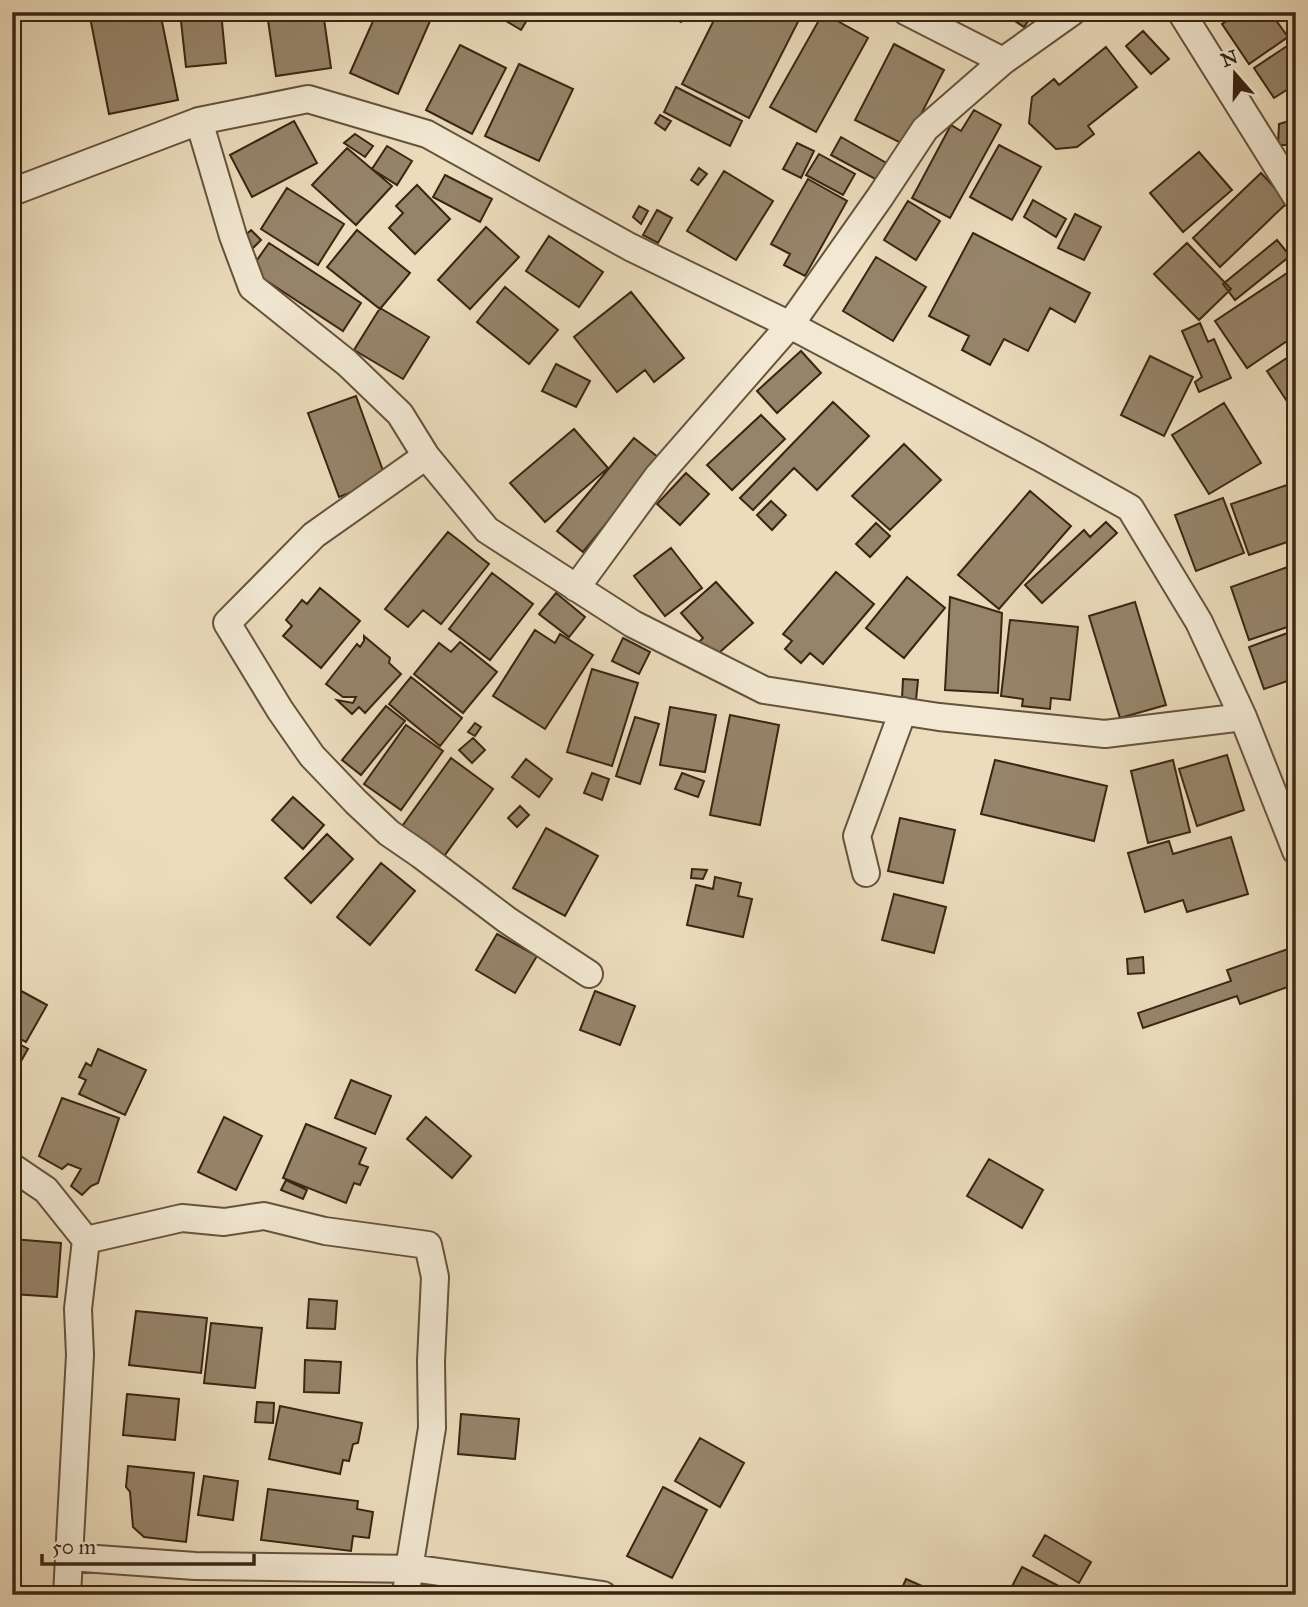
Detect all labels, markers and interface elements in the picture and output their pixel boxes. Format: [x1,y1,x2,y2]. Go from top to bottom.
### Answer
north arrow [1200,38,1270,108]
text: N [1218,45,1241,72]
scale bar [42,1523,254,1567]
text: 50 m [52,1534,97,1560]

